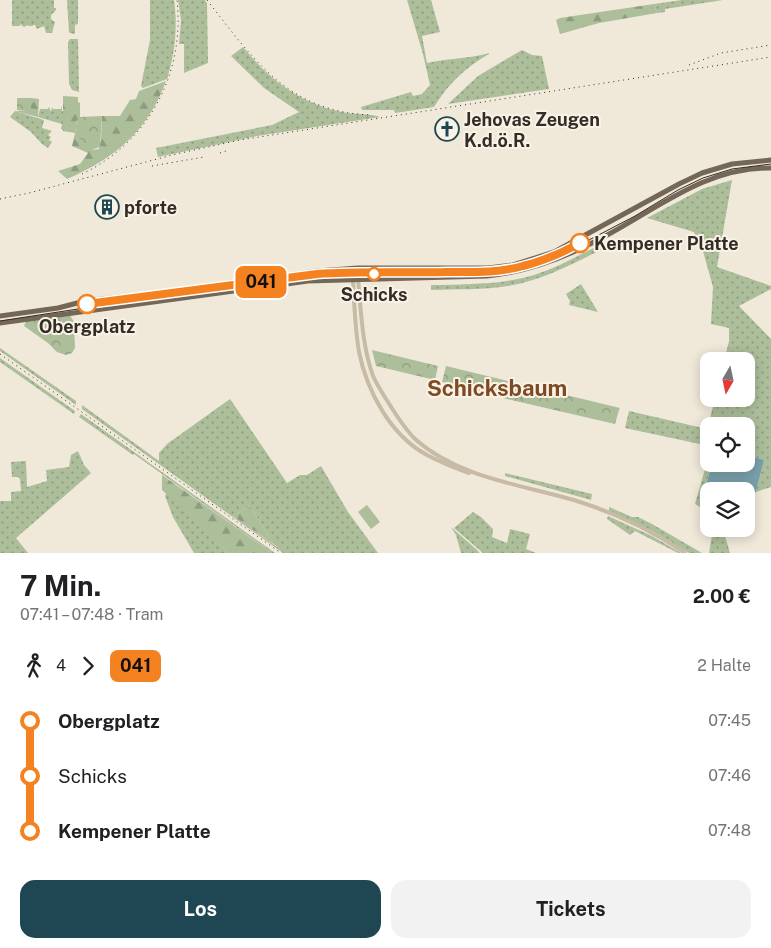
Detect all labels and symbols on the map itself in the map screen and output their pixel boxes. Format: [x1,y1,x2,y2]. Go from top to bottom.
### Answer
place label: Jehovas Zeugen K.d.ö.R. [464,109,600,151]
church icon: Jehovas Zeugen K.d.ö.R. [434,116,460,142]
building icon: pforte [94,194,120,220]
place label: pforte [124,197,177,218]
marker: Kempener Platte [570,233,590,253]
place label: Kempener Platte [594,233,739,254]
line badge: 041 [232,266,290,298]
marker: Schicks [367,267,381,281]
place label: Schicks [341,284,408,305]
marker: Obergplatz [77,294,97,314]
place label: Obergplatz [39,316,135,337]
north arrow [700,352,755,408]
district label: Schicksbaum [427,375,567,401]

